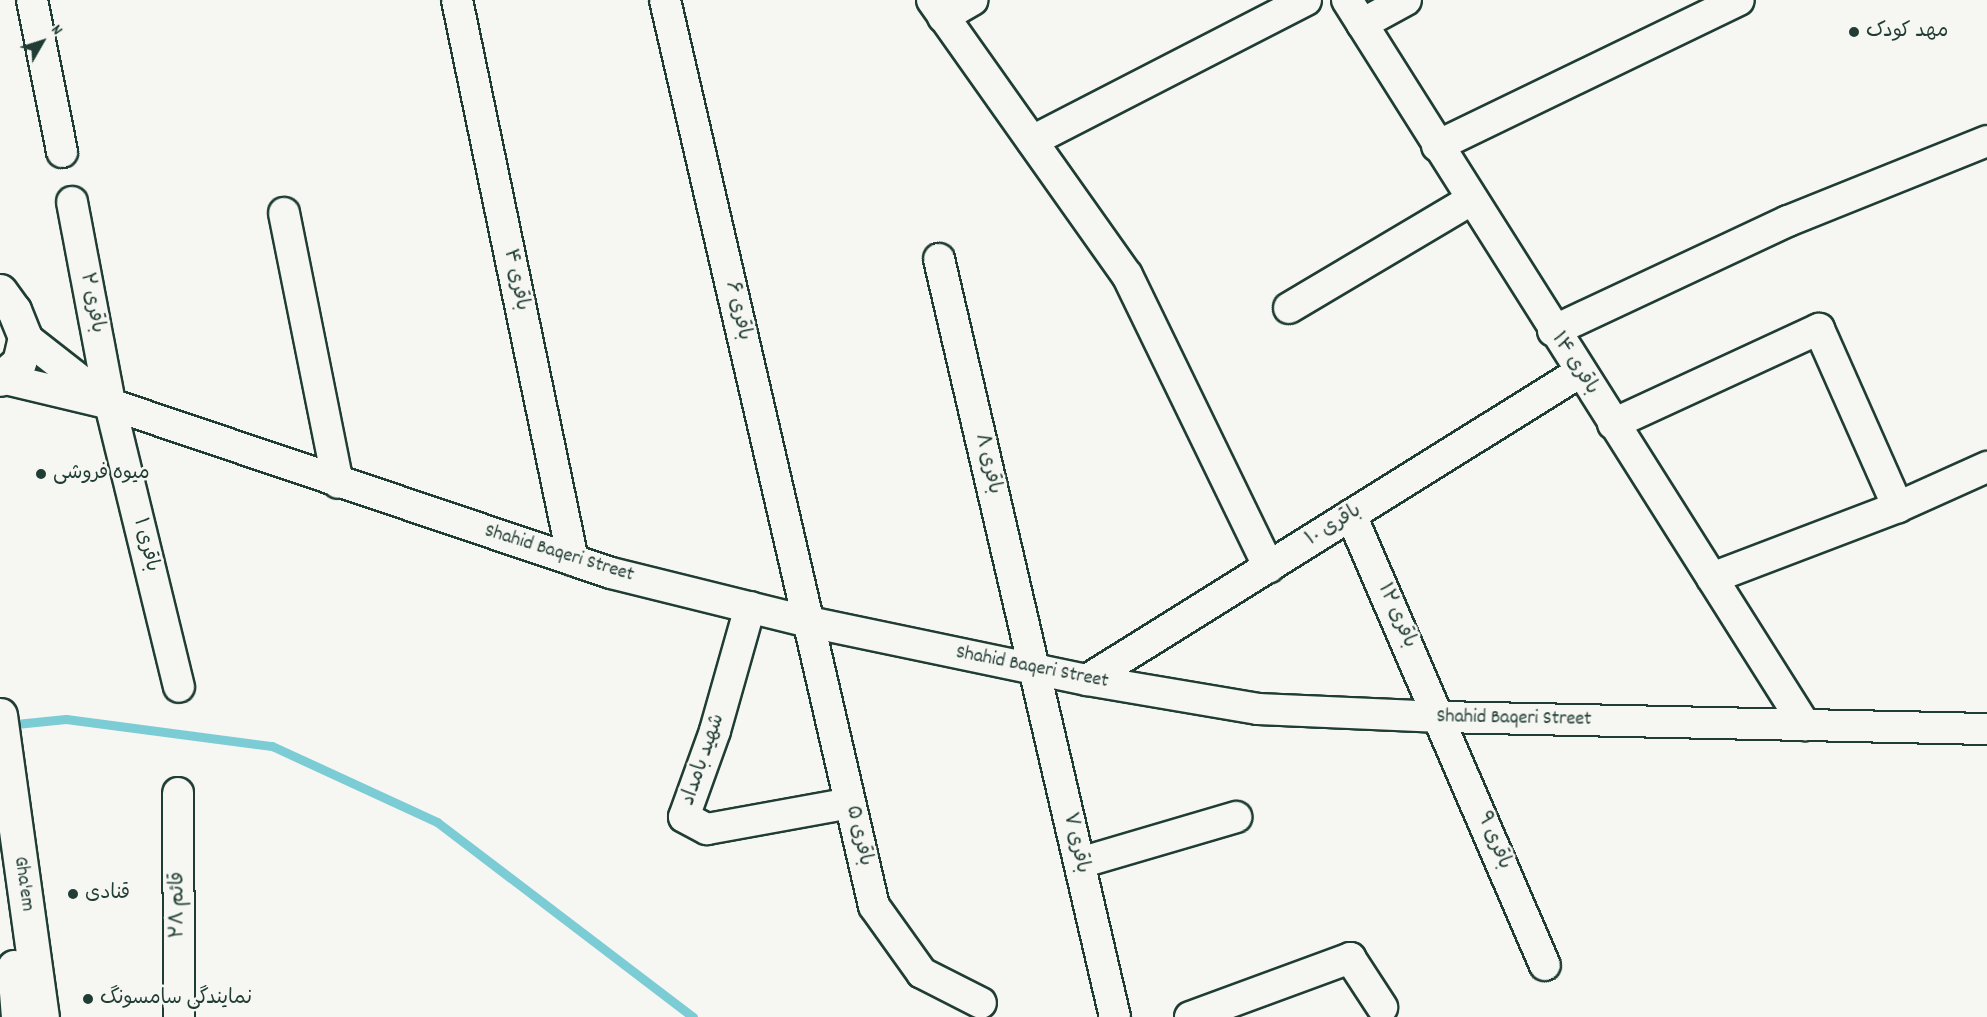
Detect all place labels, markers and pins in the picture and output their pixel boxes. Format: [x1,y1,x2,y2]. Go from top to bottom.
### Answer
place label: مهد کودک [1866,20,1948,44]
marker: مهد کودک [1847,25,1861,39]
place label: میوه فروشی [53,462,150,486]
marker: میوه فروشی [34,467,48,481]
place label: قنادی [85,882,130,906]
marker: قنادی [66,887,80,901]
place label: نمایندگی سامسونگ [100,987,252,1011]
marker: نمایندگی سامسونگ [81,992,95,1006]

